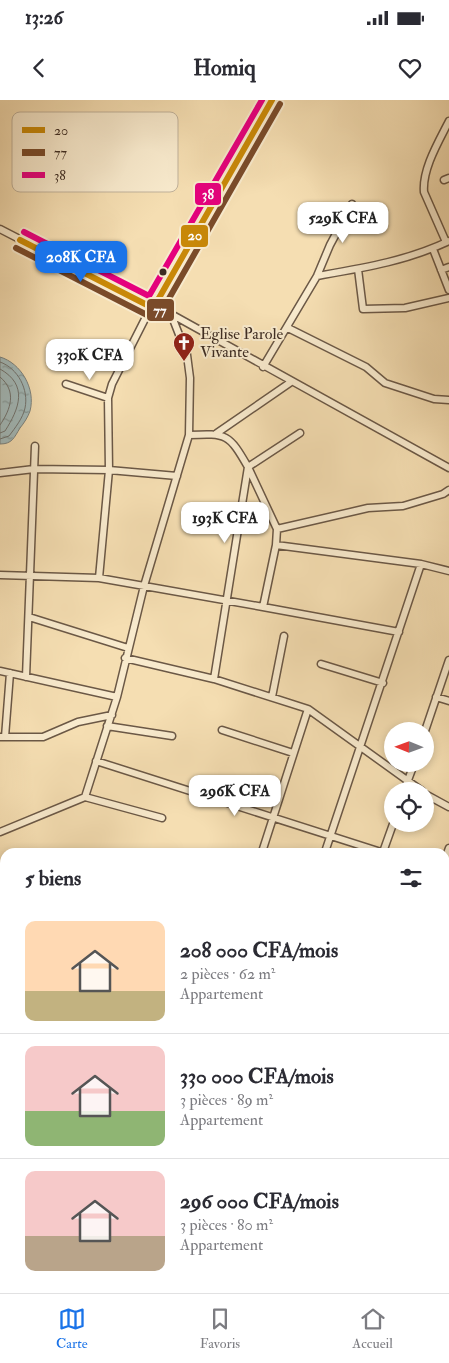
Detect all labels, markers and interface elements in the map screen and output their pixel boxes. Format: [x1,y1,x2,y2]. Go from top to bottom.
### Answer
text: 13:26 [25,6,63,30]
icon: back [25,54,53,82]
text: Homiq [193,54,256,82]
icon: heart [396,54,424,82]
legend [12,112,178,192]
text: 20 [54,122,68,139]
text: 77 [54,144,67,161]
text: 38 [54,167,66,184]
line badge: 38 [194,182,222,206]
text: 38 [202,186,214,203]
pin: 529K CFA [291,202,395,244]
text: 529K CFA [308,208,378,228]
line badge: 20 [180,224,209,248]
text: 20 [188,227,202,244]
pin: 208K CFA [29,240,133,283]
text: 208K CFA [46,247,116,267]
unlabelled marker [158,267,168,277]
line badge: 77 [146,298,175,322]
text: 77 [154,302,167,319]
place label: Eglise Parole Vivante [200,324,283,362]
church icon: Eglise Parole Vivante [172,331,196,362]
pin: 330K CFA [38,338,142,381]
text: 330K CFA [57,345,123,365]
pin: 193K CFA [173,502,277,544]
text: 193K CFA [192,508,258,528]
north arrow [384,722,434,772]
map controls [384,722,434,832]
pin: 296K CFA [183,774,287,817]
text: 296K CFA [200,781,270,801]
button: locate [384,782,434,832]
icon: filters [397,864,425,892]
text: 5 biens [25,865,81,892]
text: 208 000 CFA/mois [180,937,338,964]
icon: home [65,941,125,1001]
text: 2 pièces · 62 m² [180,964,275,984]
text: Appartement [180,984,263,1004]
text: 330 000 CFA/mois [180,1063,334,1090]
icon: home [65,1066,125,1126]
text: 3 pièces · 89 m² [180,1090,273,1110]
text: Appartement [180,1110,263,1130]
text: 296 000 CFA/mois [180,1188,339,1215]
icon: home [65,1191,125,1251]
text: 3 pièces · 80 m² [180,1215,273,1235]
text: Appartement [180,1235,263,1255]
tab: Carte [56,1305,88,1352]
tab: Favoris [200,1305,240,1352]
tab: Accueil [352,1305,393,1352]

